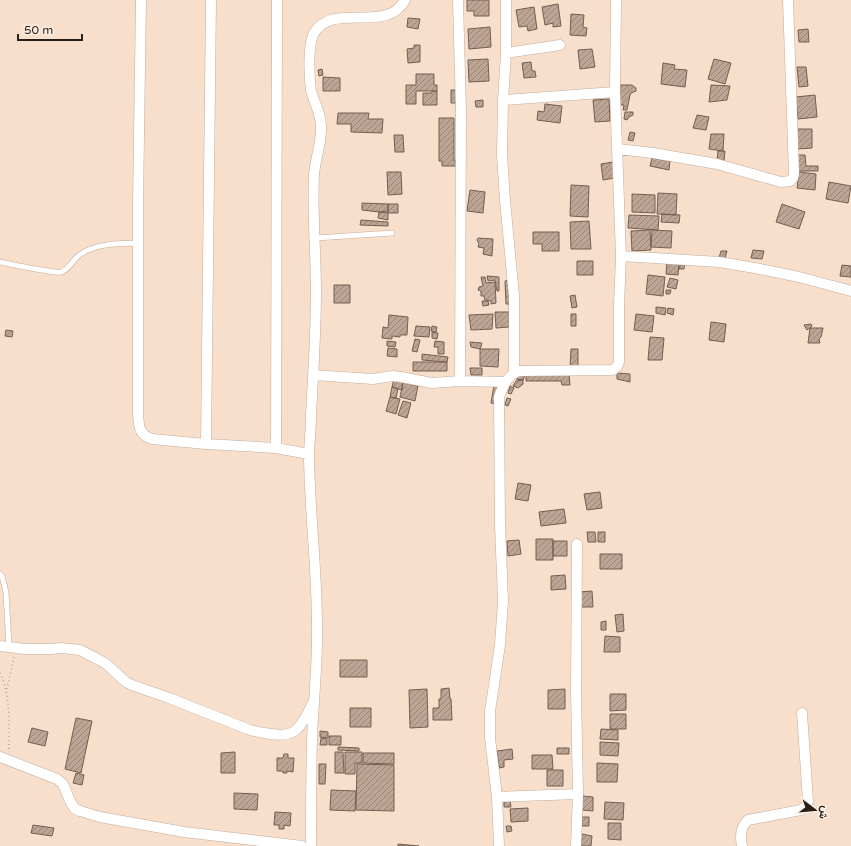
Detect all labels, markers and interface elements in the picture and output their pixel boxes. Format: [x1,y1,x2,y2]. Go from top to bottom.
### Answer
scale bar [18,16,82,42]
text: 50 m [24,23,53,37]
north arrow [795,790,835,830]
text: ش [816,804,832,821]

